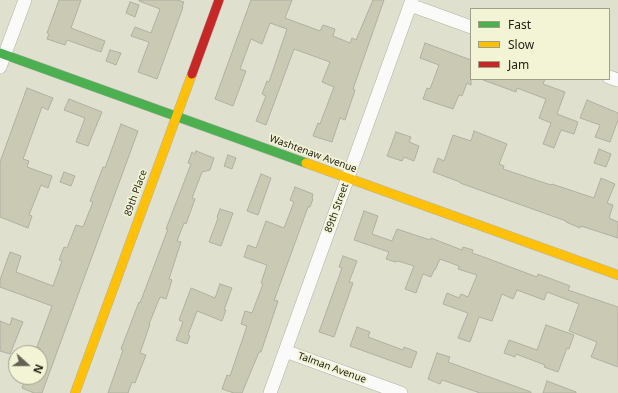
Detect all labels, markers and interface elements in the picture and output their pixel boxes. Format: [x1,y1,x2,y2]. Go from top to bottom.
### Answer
legend [470,8,610,80]
text: Fast [508,16,531,33]
text: Slow [508,36,534,53]
text: Jam [508,56,529,73]
street label: Washtenaw Avenue [268,133,358,175]
street label: 89th Place [122,168,150,218]
street label: 89th Street [323,182,351,234]
north arrow [8,345,48,385]
street label: Talman Avenue [296,350,368,386]
text: N [30,362,47,376]

